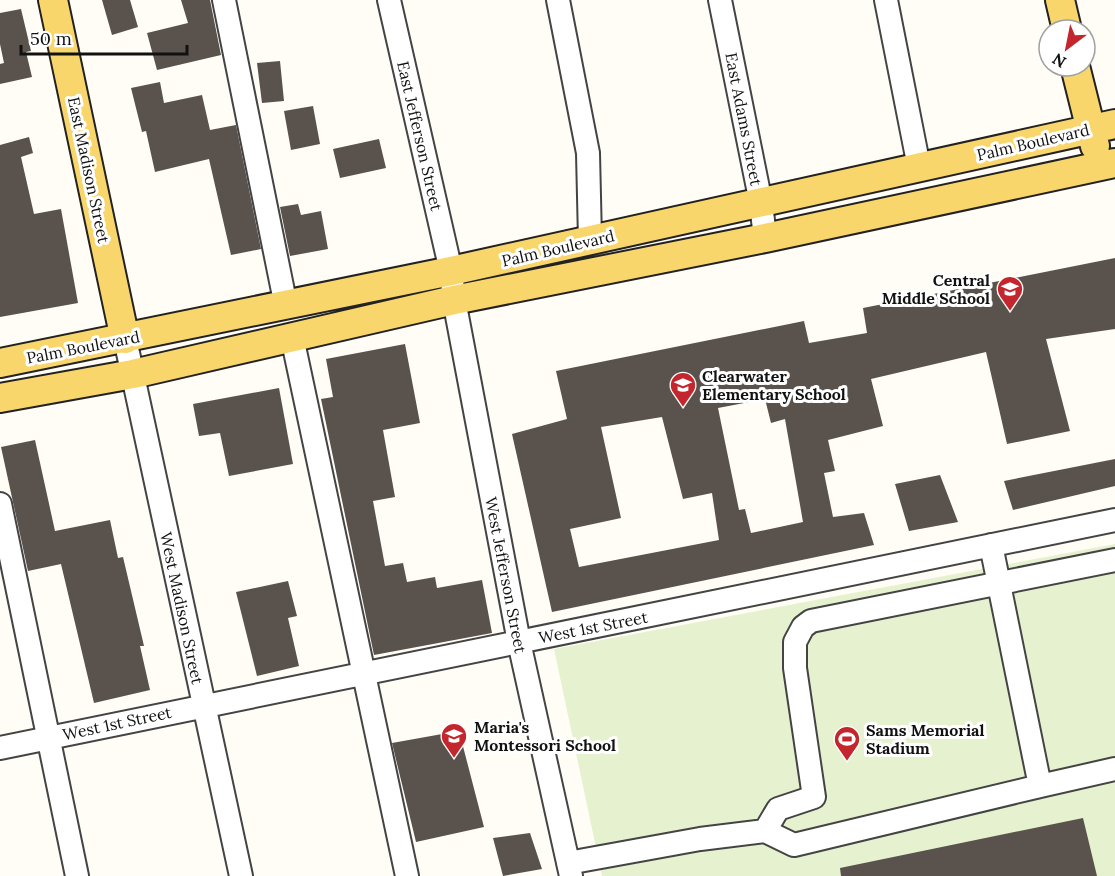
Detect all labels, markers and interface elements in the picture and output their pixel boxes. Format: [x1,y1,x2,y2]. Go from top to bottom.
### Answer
scale bar [21,18,188,56]
north arrow [1037,18,1097,78]
text: 50 m [30,27,72,50]
text: N [1049,49,1070,72]
street label: East Adams Street [721,51,767,188]
street label: East Jefferson Street [393,59,447,214]
street label: East Madison Street [64,95,114,246]
street label: Palm Boulevard [975,119,1092,165]
street label: Palm Boulevard [500,225,617,271]
place label: Central Middle School [882,270,990,308]
school or university icon: Central Middle School [995,274,1025,312]
street label: Palm Boulevard [25,326,142,368]
place label: Clearwater Elementary School [702,366,846,404]
school or university icon: Clearwater Elementary School [668,370,698,408]
street label: West Jefferson Street [481,495,531,656]
street label: West Madison Street [156,530,208,687]
street label: West 1st Street [537,606,650,647]
street label: West 1st Street [61,702,174,744]
place label: Maria's Montessori School [474,717,616,755]
place label: Sams Memorial Stadium [866,720,985,758]
school or university icon: Maria's Montessori School [439,721,469,759]
sports icon: Sams Memorial Stadium [832,724,862,762]

